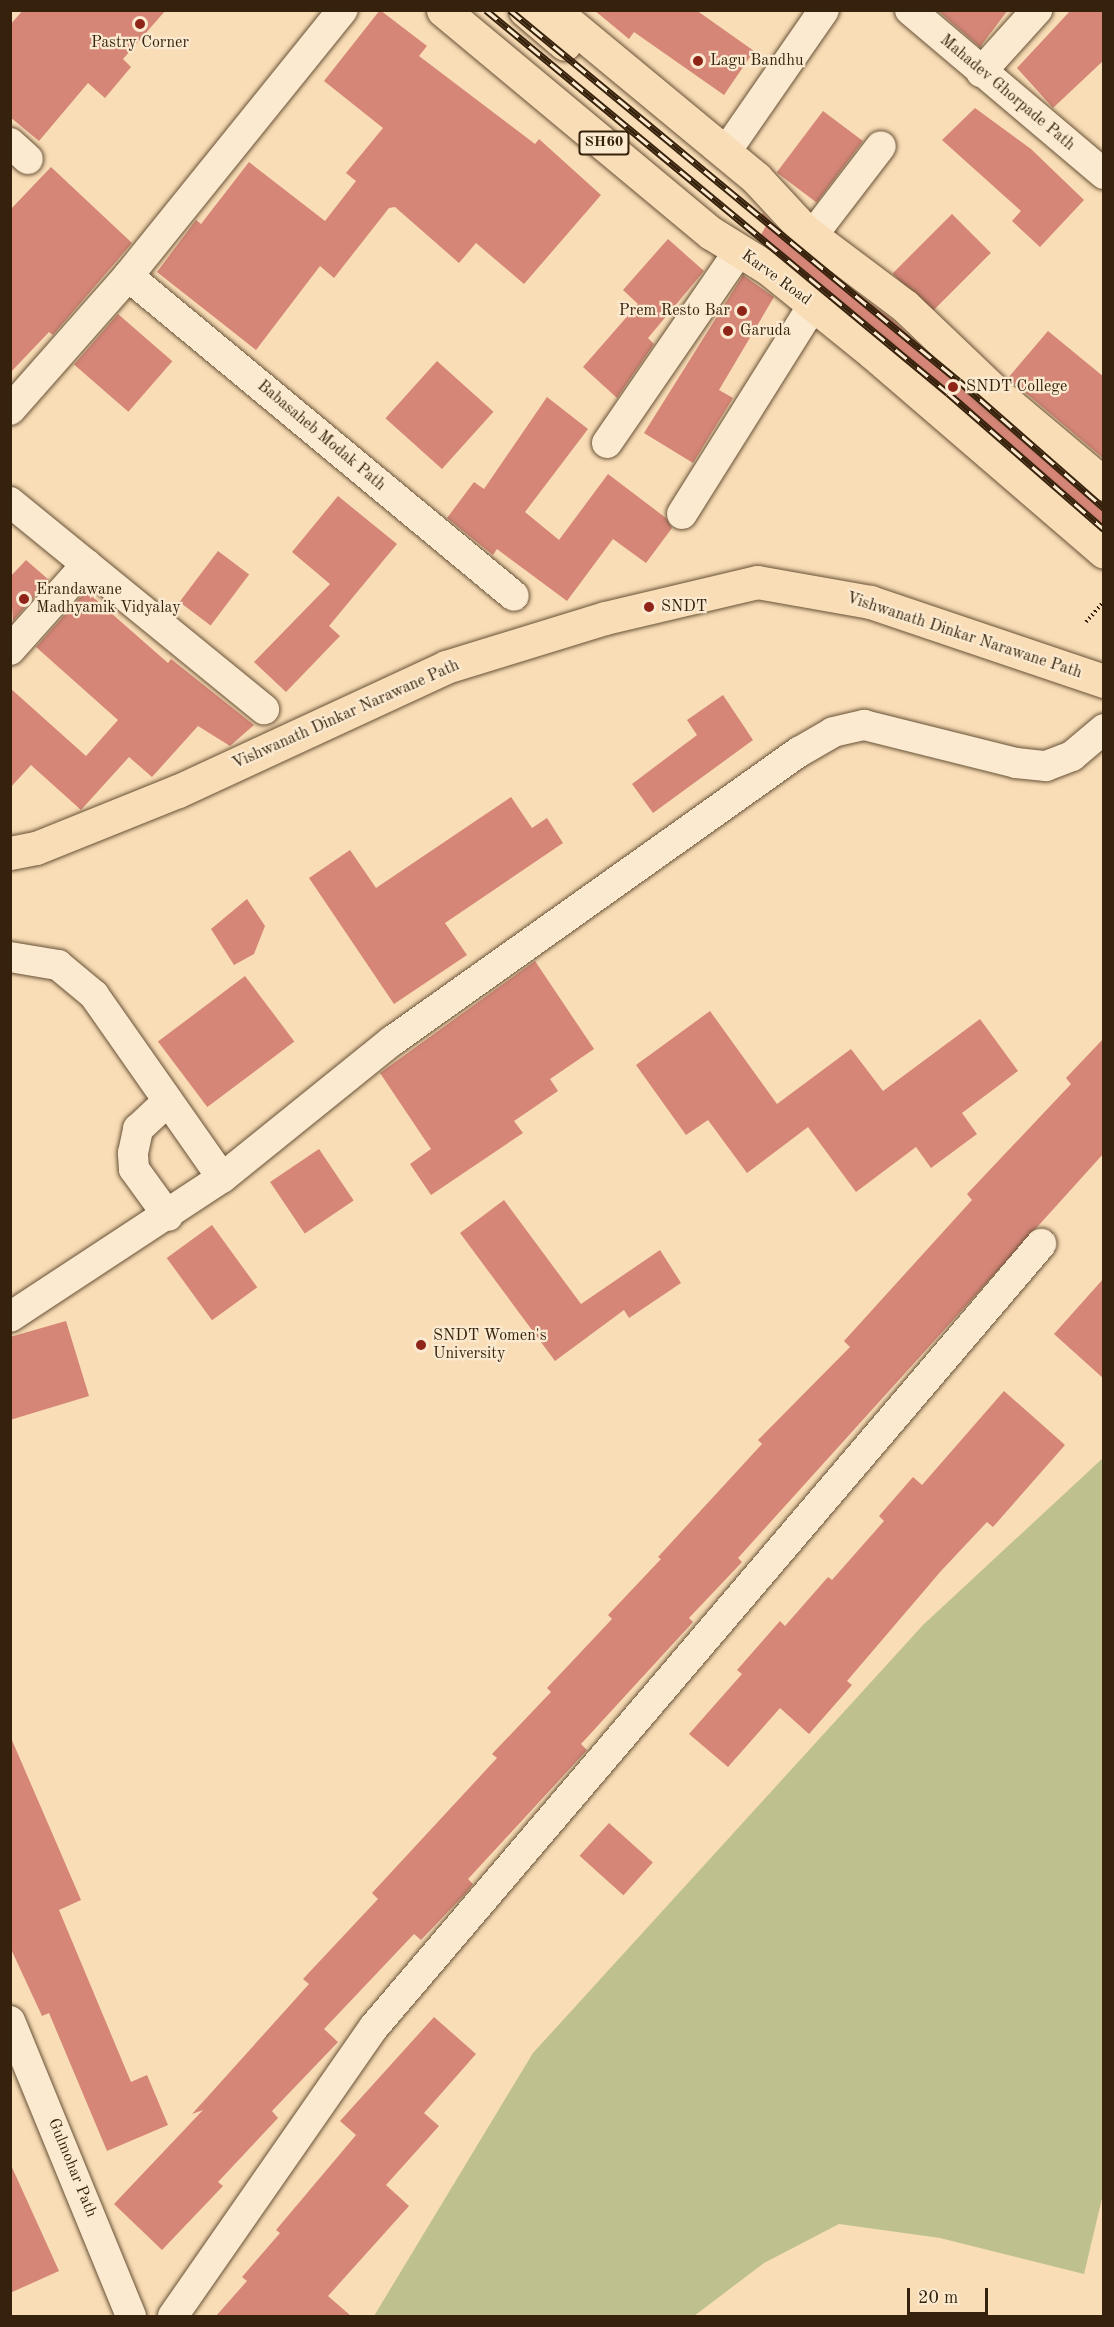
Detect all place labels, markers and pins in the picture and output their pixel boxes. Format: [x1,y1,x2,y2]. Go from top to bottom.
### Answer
marker: Pastry Corner [133,17,147,31]
place label: Pastry Corner [91,33,189,53]
place label: Lagu Bandhu [710,51,803,71]
marker: Lagu Bandhu [691,54,705,68]
place label: Prem Resto Bar [619,301,730,321]
marker: Prem Resto Bar [735,304,749,318]
place label: Garuda [740,321,791,341]
marker: Garuda [721,324,735,338]
place label: SNDT College [966,377,1067,397]
marker: SNDT College [944,378,962,396]
place label: Erandawane Madhyamik Vidyalay [36,580,181,618]
marker: Erandawane Madhyamik Vidyalay [17,592,31,606]
place label: SNDT [661,597,707,617]
marker: SNDT [642,600,656,614]
place label: SNDT Women's University [433,1326,547,1364]
marker: SNDT Women's University [414,1338,428,1352]

